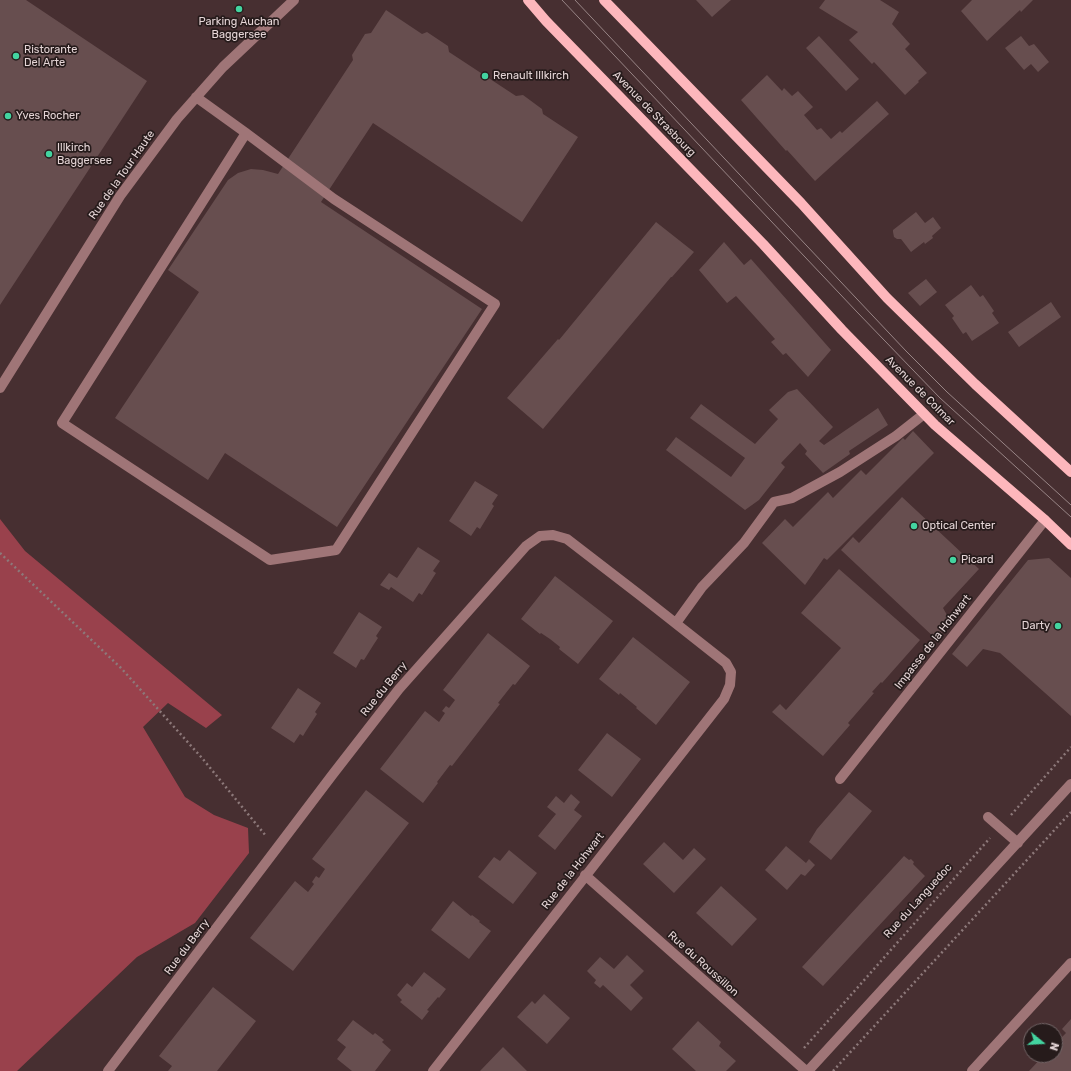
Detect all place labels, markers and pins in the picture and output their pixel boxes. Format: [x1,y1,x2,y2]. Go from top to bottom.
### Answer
marker: Parking Auchan Baggersee [234,4,244,14]
place label: Parking Auchan Baggersee [199,15,279,41]
place label: Ristorante Del Arte [24,43,77,69]
marker: Ristorante Del Arte [11,51,21,61]
place label: Renault Illkirch [493,69,569,83]
marker: Renault Illkirch [480,71,490,81]
place label: Yves Rocher [16,109,79,123]
marker: Yves Rocher [3,111,13,121]
place label: Illkirch Baggersee [57,141,112,167]
marker: Illkirch Baggersee [44,149,54,159]
place label: Optical Center [922,519,995,533]
marker: Optical Center [909,521,919,531]
place label: Picard [961,553,993,567]
marker: Picard [948,555,958,565]
place label: Darty [1022,619,1050,633]
marker: Darty [1053,621,1063,631]

